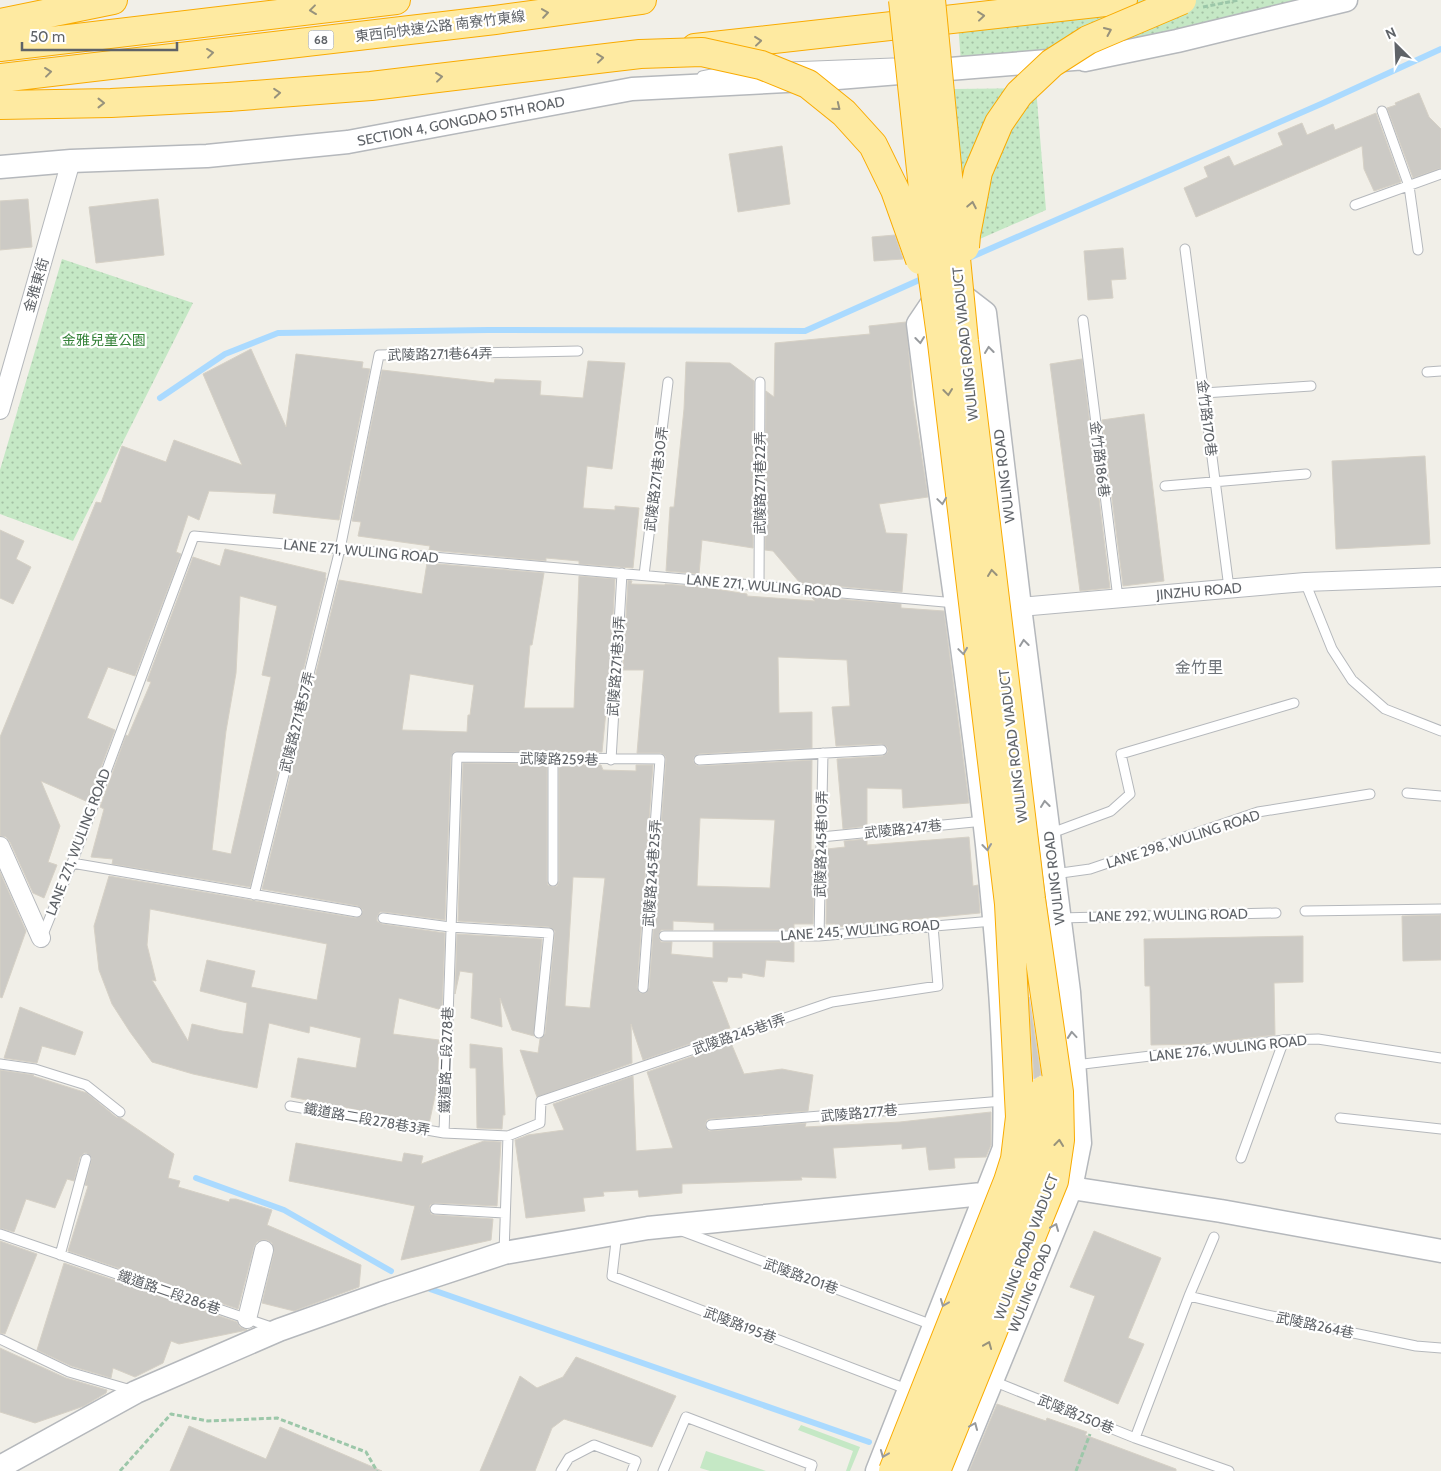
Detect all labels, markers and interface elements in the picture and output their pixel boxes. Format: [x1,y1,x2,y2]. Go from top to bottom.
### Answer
one-way arrow [309,4,317,15]
street label: 東西向快速公路 南寮竹東線 [354,7,526,45]
one-way arrow [541,8,549,19]
one-way arrow [977,11,985,22]
scale bar [22,20,178,52]
north arrow [1371,20,1421,70]
text: N [1383,23,1399,43]
one-way arrow [1103,26,1112,37]
text: 50 m [30,28,65,46]
road number: 68 [308,30,334,50]
one-way arrow [755,36,763,47]
one-way arrow [206,48,214,59]
one-way arrow [596,53,604,64]
one-way arrow [45,67,53,78]
one-way arrow [435,72,443,83]
one-way arrow [273,88,281,99]
street label: SECTION 4, GONGDAO 5TH ROAD [356,92,566,150]
one-way arrow [97,98,105,109]
one-way arrow [831,101,840,109]
one-way arrow [966,201,976,209]
street label: 金雅東街 [20,256,52,314]
street label: WULING ROAD VIADUCT [948,266,982,422]
park label: 金雅兒童公園 [62,331,146,349]
one-way arrow [914,337,925,345]
street label: 武陵路271巷64弄 [387,344,493,364]
one-way arrow [984,346,995,354]
street label: 金竹路170巷 [1193,379,1221,457]
one-way arrow [942,388,953,396]
street label: 金竹路186巷 [1086,420,1114,498]
street label: 武陵路271巷30弄 [641,425,671,533]
street label: WULING ROAD [989,428,1019,524]
street label: 武陵路271巷22弄 [751,431,769,535]
one-way arrow [936,498,947,506]
street label: LANE 271, WULING ROAD [283,535,439,567]
one-way arrow [987,568,998,576]
street label: LANE 271, WULING ROAD [686,570,842,602]
street label: JINZHU ROAD [1155,578,1242,604]
street label: 武陵路271巷31弄 [603,615,629,717]
one-way arrow [1019,639,1030,647]
one-way arrow [958,646,968,655]
district label: 金竹里 [1175,658,1223,677]
street label: WULING ROAD VIADUCT [995,668,1031,824]
street label: 武陵路271巷57弄 [276,670,318,774]
street label: 武陵路259巷 [519,749,599,769]
street label: LANE 271, WULING ROAD [42,766,114,918]
street label: 武陵路245巷10弄 [811,790,831,898]
one-way arrow [1040,800,1051,808]
street label: LANE 298, WULING ROAD [1104,806,1262,872]
street label: 武陵路247巷 [863,816,943,842]
street label: 武陵路245巷25弄 [639,819,665,927]
street label: WULING ROAD [1039,830,1069,926]
one-way arrow [981,843,992,851]
street label: LANE 292, WULING ROAD [1088,905,1248,925]
street label: LANE 245, WULING ROAD [780,915,940,945]
street label: 鐵道路二段278巷 [435,1006,457,1114]
street label: 武陵路245巷1弄 [690,1010,788,1058]
one-way arrow [1067,1031,1078,1039]
street label: LANE 276, WULING ROAD [1148,1031,1308,1065]
street label: 鐵道路二段278巷3弄 [302,1099,432,1139]
street label: 武陵路277巷 [820,1101,898,1125]
one-way arrow [1053,1139,1064,1147]
street label: WULING ROAD VIADUCT [990,1172,1062,1322]
one-way arrow [1049,1223,1060,1232]
street label: WULING ROAD [1005,1241,1055,1335]
street label: 武陵路201巷 [761,1254,841,1298]
street label: 鐵道路二段286巷 [115,1266,223,1318]
one-way arrow [940,1298,950,1307]
street label: 武陵路195巷 [701,1303,779,1347]
street label: 武陵路264巷 [1274,1308,1356,1342]
one-way arrow [982,1341,992,1350]
street label: 武陵路250巷 [1035,1391,1117,1437]
one-way arrow [967,1422,978,1431]
one-way arrow [880,1449,890,1458]

